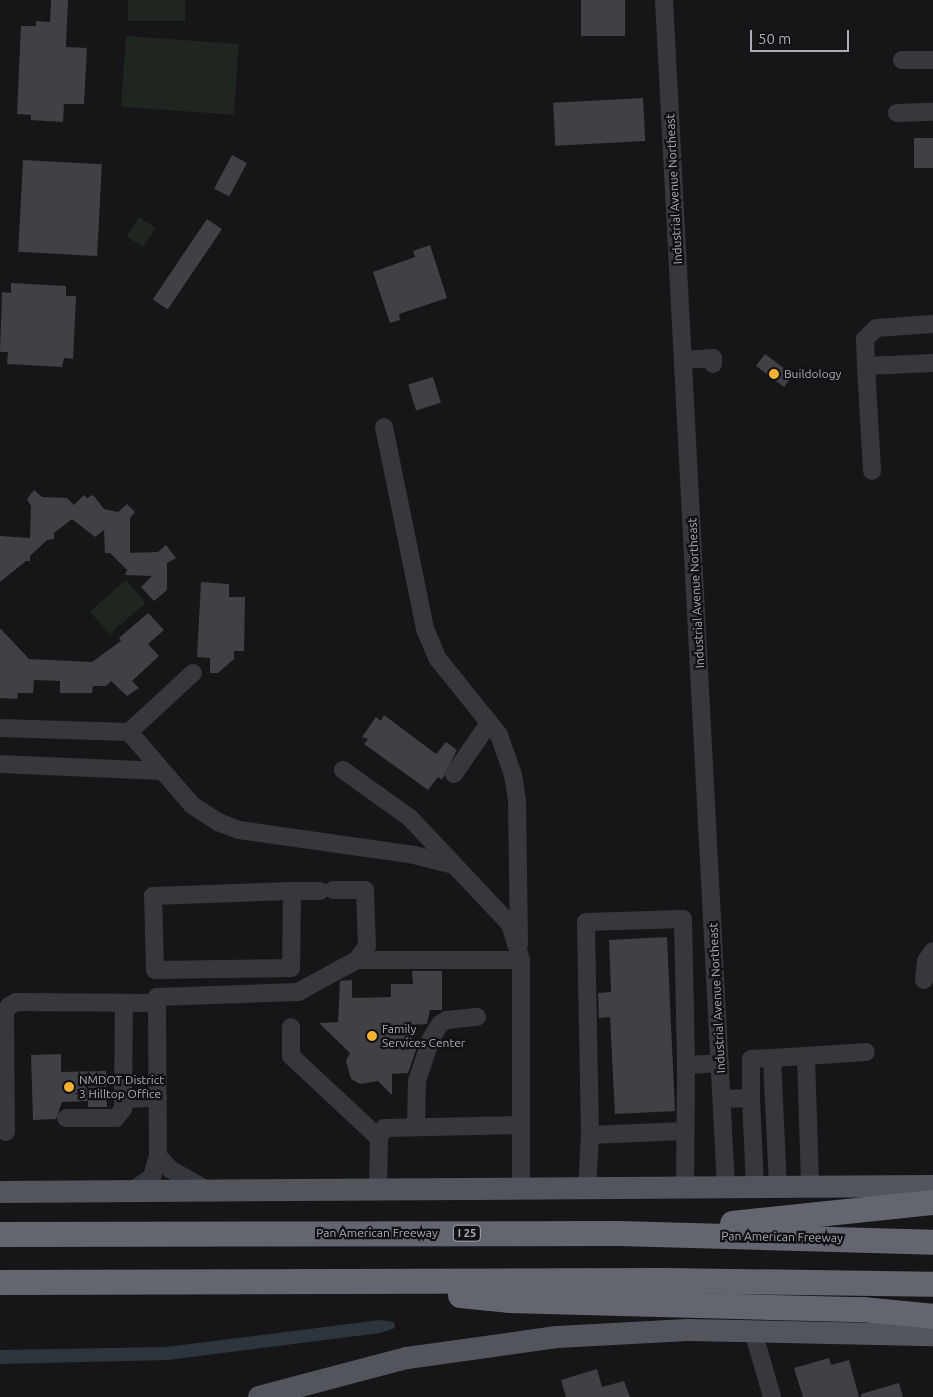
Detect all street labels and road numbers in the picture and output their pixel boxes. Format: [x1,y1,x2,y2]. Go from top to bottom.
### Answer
street label: Industrial Avenue Northeast [663,113,685,265]
street label: Industrial Avenue Northeast [685,517,707,669]
street label: Industrial Avenue Northeast [706,922,728,1074]
road number: I 25 [452,1224,482,1242]
street label: Pan American Freeway [316,1226,438,1240]
street label: Pan American Freeway [721,1229,843,1245]

